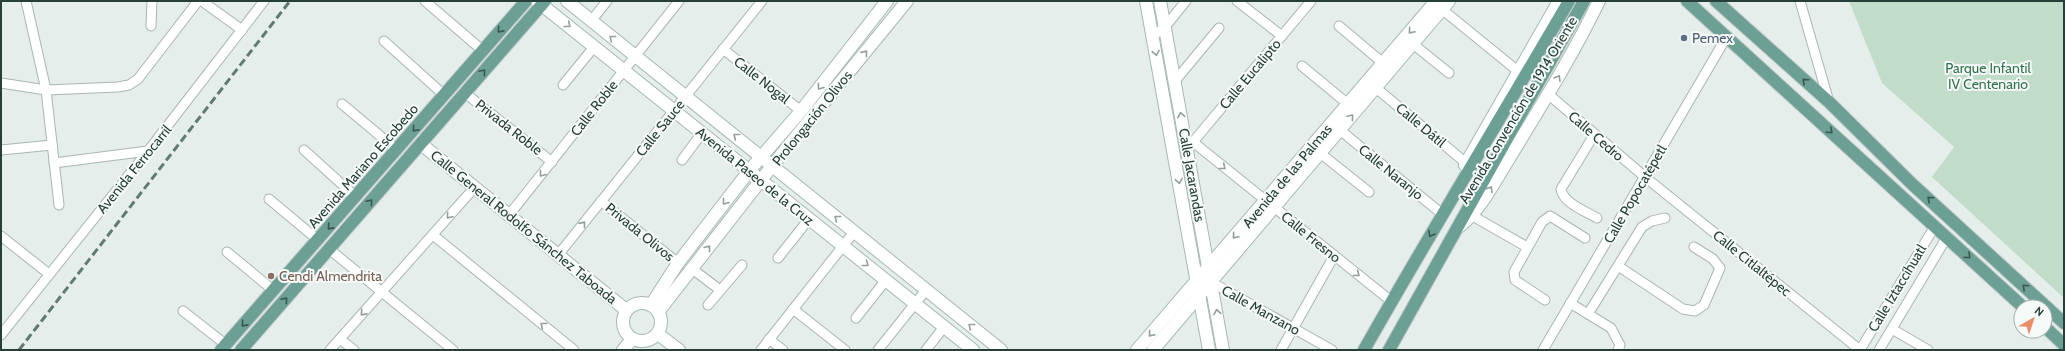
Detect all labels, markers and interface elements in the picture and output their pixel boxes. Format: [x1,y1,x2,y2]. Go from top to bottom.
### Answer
street label: Avenida Convención de 1914 Oriente [1455,13,1581,207]
one-way arrow [563,21,570,28]
one-way arrow [498,25,505,33]
one-way arrow [1408,26,1415,33]
place label: Pemex [1692,29,1733,47]
marker: Pemex [1679,33,1689,43]
one-way arrow [609,35,617,42]
street label: Calle Eucalipto [1215,35,1285,113]
one-way arrow [860,50,867,58]
one-way arrow [1151,50,1159,56]
street label: Calle Nogal [730,52,794,108]
park label: Parque Infantil IV Centenario [1945,59,2031,93]
street label: Prolongación Olivos [768,67,856,169]
one-way arrow [479,69,486,77]
one-way arrow [1553,75,1560,82]
street label: Calle Roble [567,76,621,140]
one-way arrow [1802,79,1809,86]
one-way arrow [817,82,824,89]
street label: Privada Roble [472,95,546,159]
street label: Calle Sauce [632,96,688,160]
street label: Calle Dátil [1392,99,1450,152]
street label: Avenida Mariano Escobedo [304,100,422,232]
street label: Calle Cedro [1565,107,1628,165]
one-way arrow [1177,112,1186,118]
one-way arrow [1346,115,1353,122]
street label: Avenida Ferrocarril [93,120,176,217]
street label: Avenida de las Palmas [1238,120,1336,232]
street label: Avenida Paseo de la Cruz [692,123,818,229]
one-way arrow [413,124,420,131]
one-way arrow [1825,126,1833,134]
street label: Calle Jacarandas [1175,127,1209,223]
one-way arrow [733,134,740,141]
street label: Calle Naranjo [1355,140,1427,204]
street label: Calle Popocatépetl [1599,141,1671,247]
street label: Calle General Rodolfo Sánchez Taboada [427,146,621,308]
one-way arrow [1219,162,1226,169]
one-way arrow [539,170,546,177]
one-way arrow [1174,178,1183,184]
one-way arrow [1485,186,1493,193]
one-way arrow [1927,197,1934,204]
one-way arrow [723,198,730,205]
one-way arrow [366,199,373,206]
street label: Privada Olivos [602,199,678,265]
street label: Calle Fresno [1278,207,1345,267]
one-way arrow [447,211,454,219]
one-way arrow [834,216,841,223]
one-way arrow [328,222,335,229]
one-way arrow [578,222,585,229]
street label: Calle Citlaltépec [1709,226,1795,300]
one-way arrow [1428,230,1435,237]
one-way arrow [1233,231,1240,238]
street label: Calle Iztaccíhuatl [1864,240,1931,335]
one-way arrow [703,245,710,252]
one-way arrow [1963,252,1971,259]
one-way arrow [861,260,868,267]
place label: Cendi Almendrita [279,267,382,285]
one-way arrow [1353,270,1360,277]
marker: Cendi Almendrita [266,271,276,281]
street label: Calle Manzano [1219,281,1304,339]
one-way arrow [2022,284,2030,292]
one-way arrow [280,297,287,304]
north arrow [2013,299,2053,339]
text: N [2032,303,2047,319]
one-way arrow [361,309,368,316]
one-way arrow [1213,309,1221,315]
one-way arrow [241,319,248,327]
one-way arrow [541,323,548,330]
one-way arrow [968,323,975,330]
one-way arrow [1148,330,1155,337]

